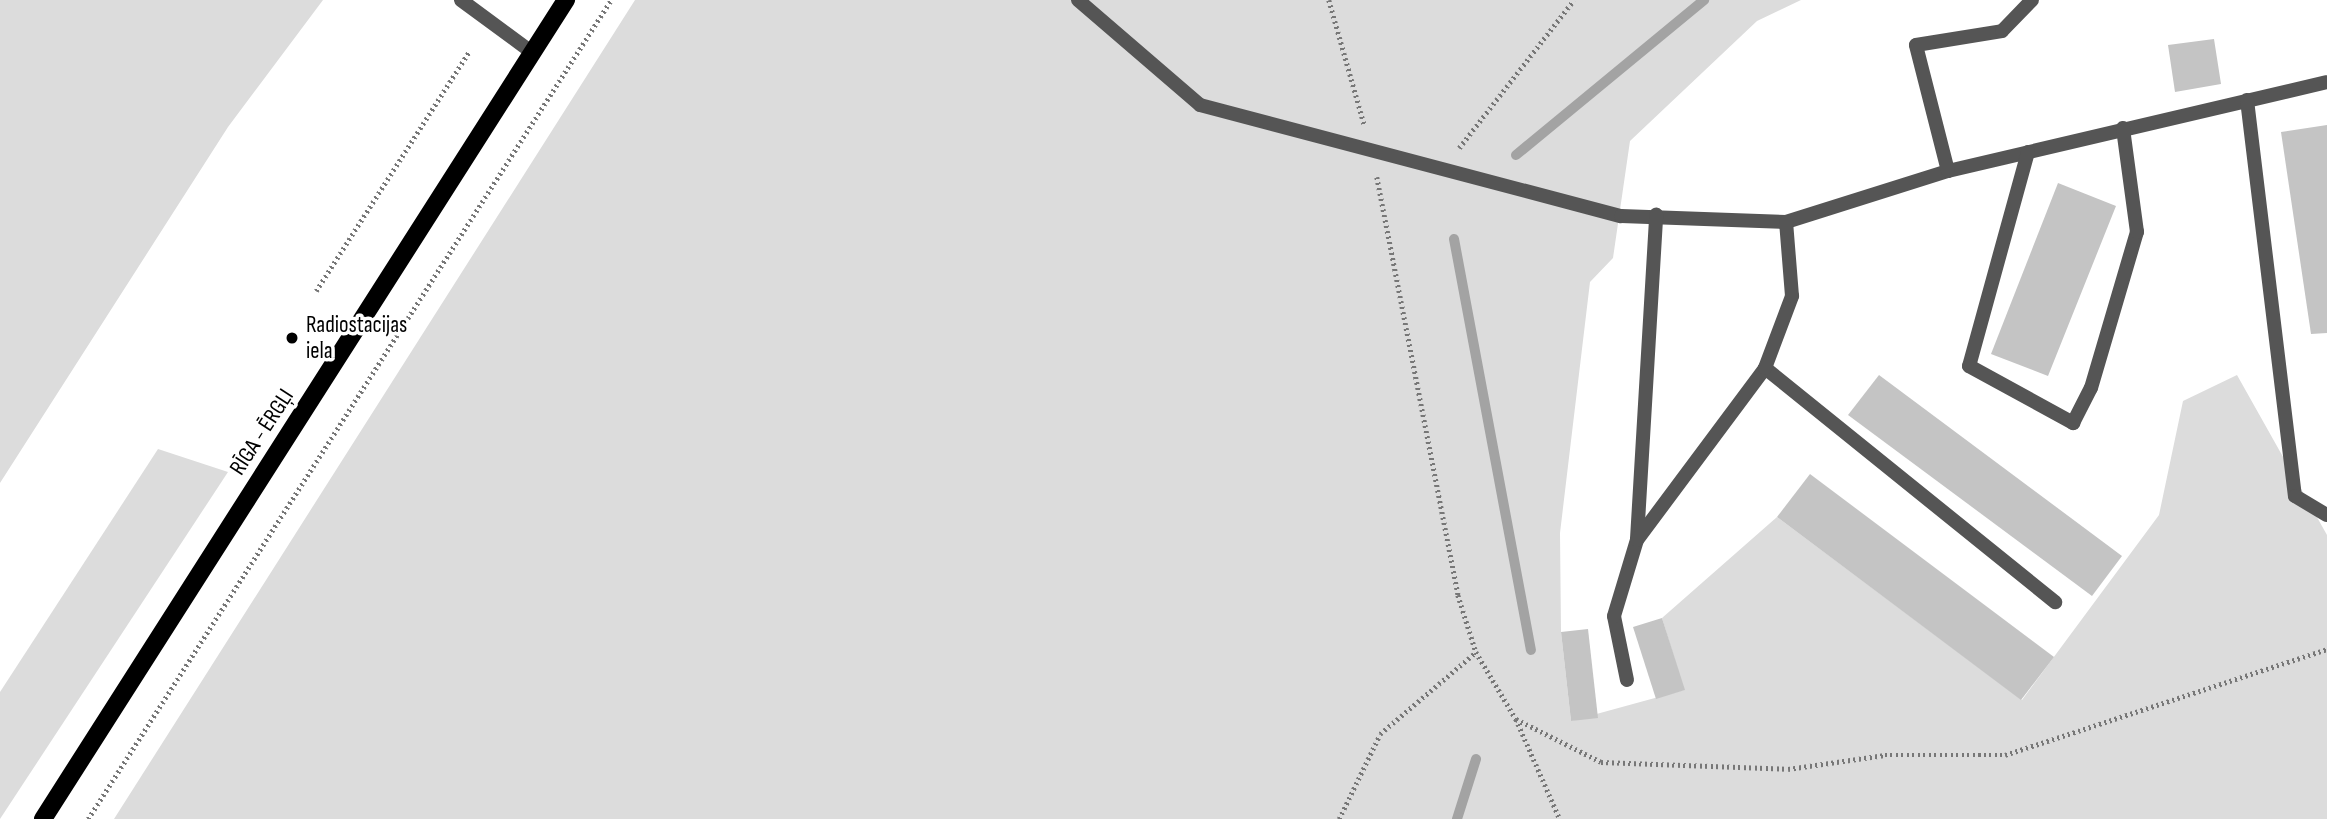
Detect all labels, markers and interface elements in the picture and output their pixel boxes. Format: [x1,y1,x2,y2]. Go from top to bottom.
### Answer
place label: Radiostacijas iela [306,311,407,365]
marker: Radiostacijas iela [284,330,300,346]
street label: RĪGA - ĒRGĻI [224,384,300,480]

